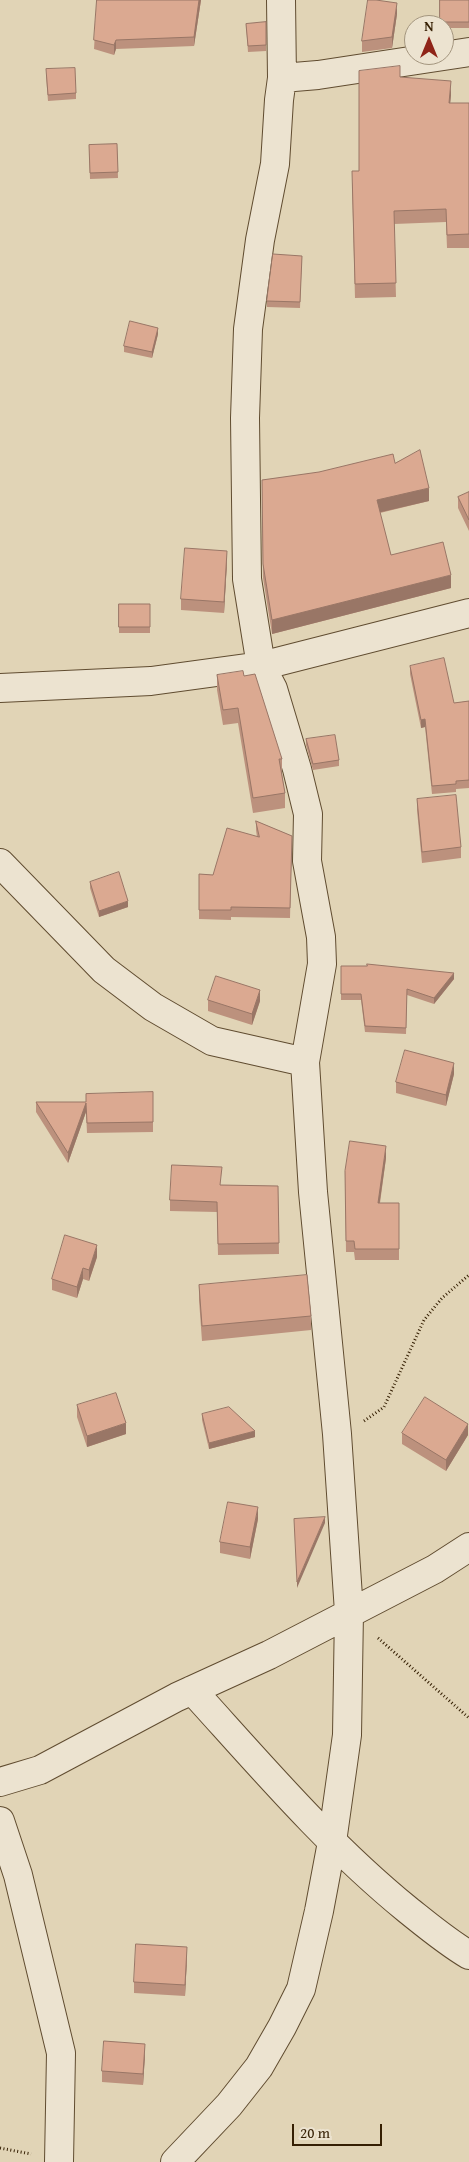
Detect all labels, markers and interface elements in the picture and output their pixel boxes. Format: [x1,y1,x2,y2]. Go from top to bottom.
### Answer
north arrow [404,15,454,65]
text: N [424,16,434,36]
scale bar [294,2114,384,2146]
text: 20 m [300,2122,330,2143]

